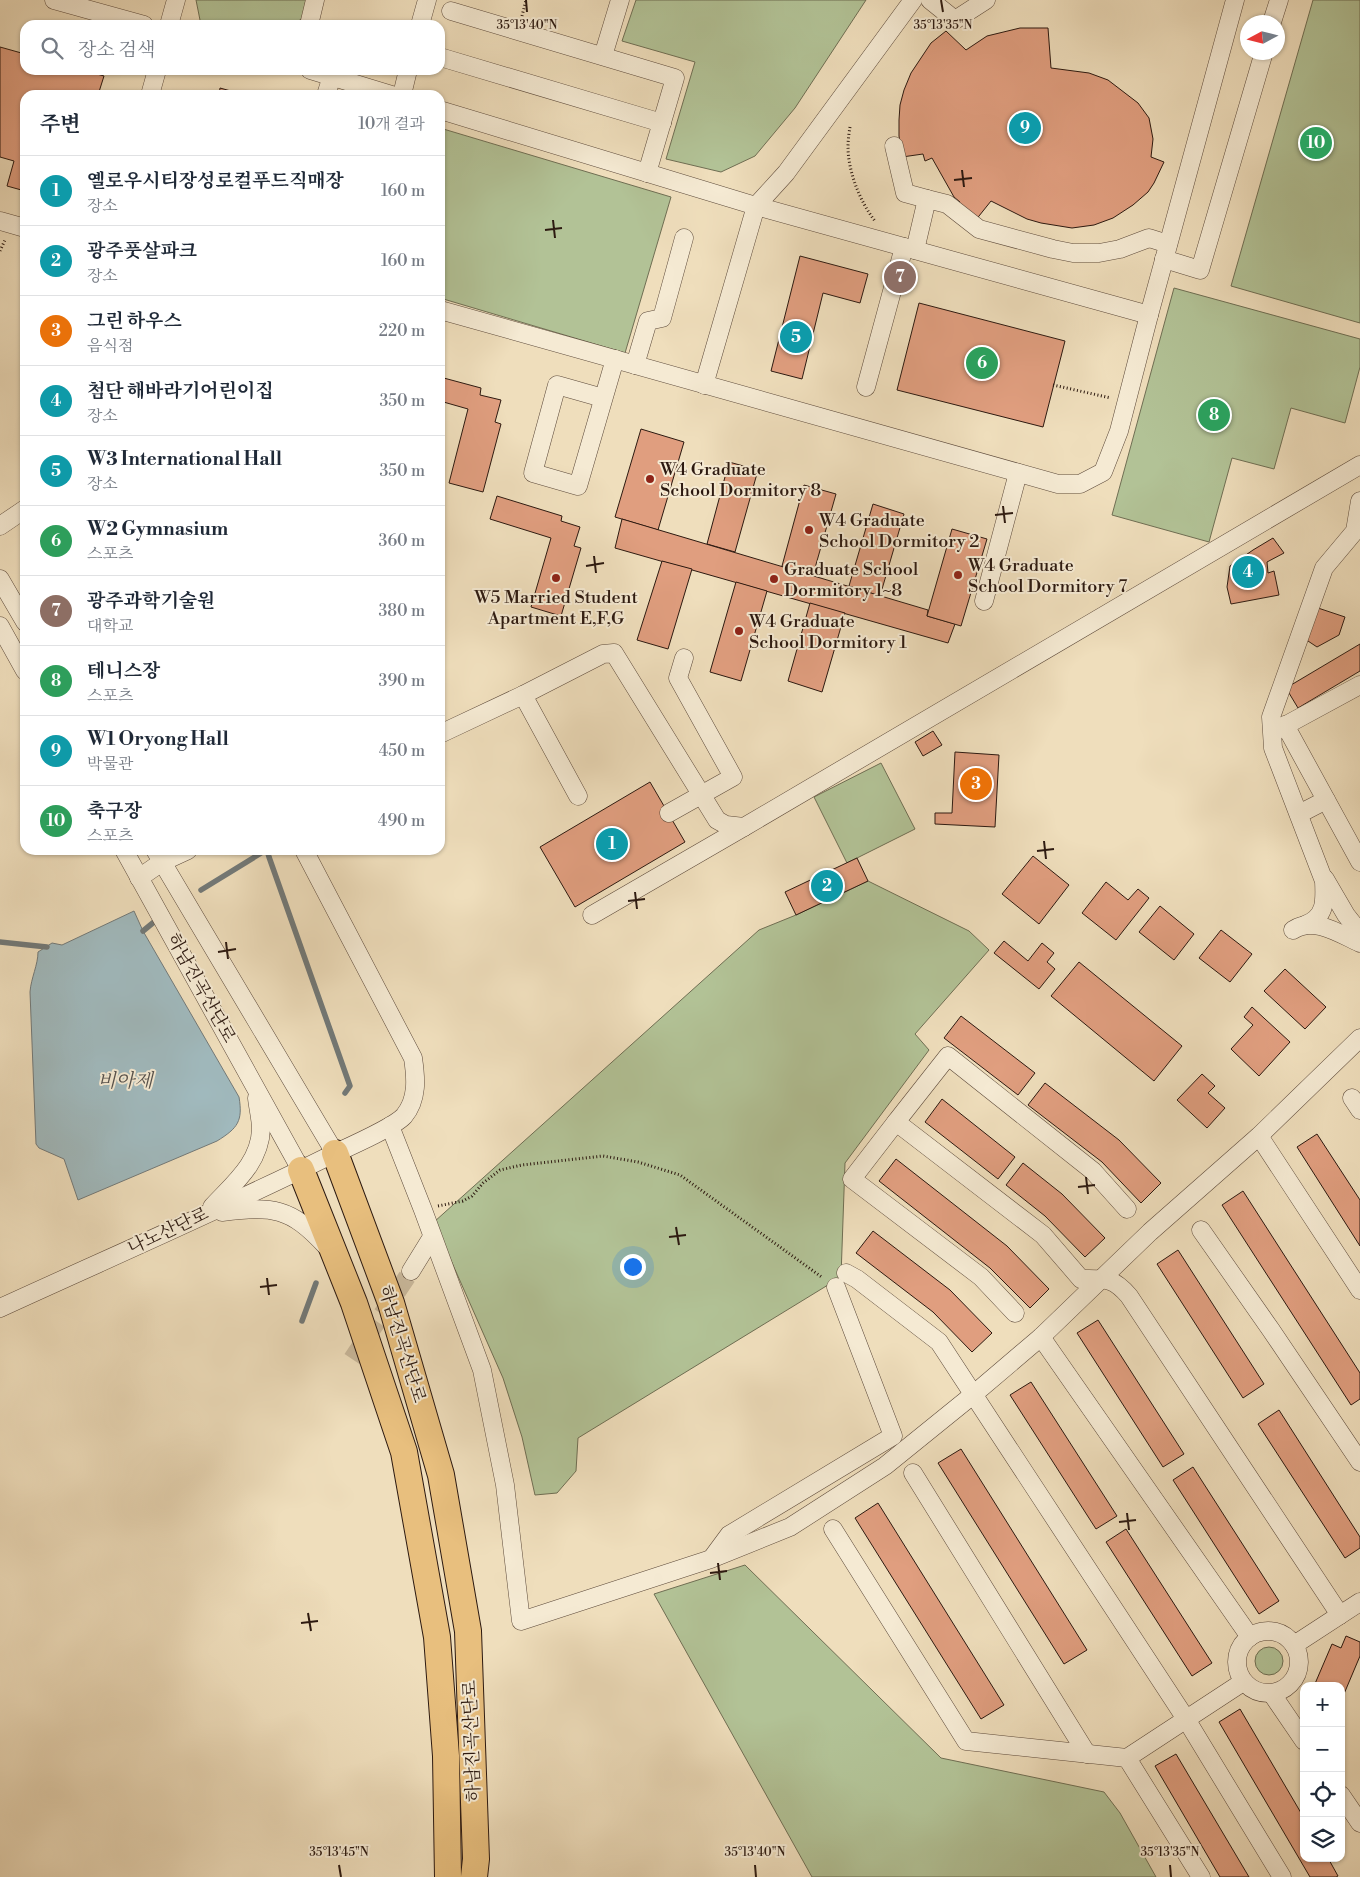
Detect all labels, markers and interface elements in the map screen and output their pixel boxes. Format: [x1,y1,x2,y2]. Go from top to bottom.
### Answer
north arrow [1240,15,1285,60]
text: 35°13'40"N [497,18,557,33]
text: 35°13'35"N [914,18,973,33]
search box [20,20,445,75]
icon: search [38,34,66,62]
text: 장소 검색 [78,38,155,62]
pin: 9 [1009,109,1041,147]
text: 주변 [40,112,81,138]
text: 10개 결과 [358,114,425,134]
pin: 10 [1300,124,1332,162]
text: 옐로우시티장성로컬푸드직매장 [87,169,344,193]
text: 1 [52,181,60,201]
text: 160 m [381,181,425,201]
text: 장소 [87,196,118,216]
text: 광주풋살파크 [87,239,197,263]
text: 2 [51,251,61,271]
text: 160 m [381,251,425,271]
pin: 7 [884,258,916,296]
text: 장소 [87,266,118,286]
text: 그린 하우스 [87,309,182,333]
pin: 5 [780,318,812,356]
text: 3 [51,321,61,341]
text: 220 m [379,321,425,341]
text: 음식점 [87,336,133,356]
pin: 6 [966,344,998,382]
text: 첨단 해바라기어린이집 [87,379,274,403]
text: 4 [51,391,61,411]
text: 350 m [379,391,425,411]
pin: 8 [1198,396,1230,434]
text: 장소 [87,406,118,426]
text: W3 International Hall [87,447,282,471]
place label: W4 Graduate School Dormitory 8 [659,458,821,502]
text: 5 [51,461,61,481]
text: 350 m [379,461,425,481]
marker: W4 Graduate School Dormitory 8 [644,473,656,485]
text: 장소 [87,474,118,494]
place label: W4 Graduate School Dormitory 2 [818,509,979,553]
text: W2 Gymnasium [87,517,228,541]
marker: W4 Graduate School Dormitory 2 [803,524,815,536]
text: 6 [51,531,61,551]
text: 360 m [379,531,425,551]
text: 스포츠 [87,544,133,564]
pin: 4 [1232,553,1264,591]
place label: W4 Graduate School Dormitory 7 [967,554,1127,598]
place label: Graduate School Dormitory 1~8 [784,558,919,602]
marker: W4 Graduate School Dormitory 7 [952,569,964,581]
marker: W5 Married Student Apartment E,F,G [550,572,562,584]
marker: Graduate School Dormitory 1~8 [768,573,780,585]
place label: W5 Married Student Apartment E,F,G [473,586,638,630]
text: 광주과학기술원 [87,589,215,613]
text: 7 [51,601,61,621]
text: 380 m [378,601,425,621]
place label: W4 Graduate School Dormitory 1 [748,610,907,654]
text: 대학교 [87,616,133,636]
marker: W4 Graduate School Dormitory 1 [733,625,745,637]
text: 테니스장 [87,659,160,683]
text: 8 [51,671,61,691]
text: 390 m [379,671,425,691]
text: 스포츠 [87,686,133,706]
text: W1 Oryong Hall [87,727,229,751]
text: 9 [51,741,61,761]
text: 450 m [379,741,425,761]
text: 박물관 [87,754,133,774]
pin: 3 [960,765,992,803]
text: 축구장 [87,799,142,823]
text: 10 [47,811,65,831]
text: 490 m [378,811,425,831]
pin: 1 [596,825,628,863]
text: 스포츠 [87,826,133,846]
pin: 2 [811,867,843,905]
street label: 하남진곡산단로 [161,929,241,1047]
water label: 비아제 [97,1069,155,1093]
street label: 나노산단로 [124,1202,212,1260]
your location [620,1254,646,1280]
street label: 하남진곡산단로 [373,1282,431,1406]
street label: 하남진곡산단로 [458,1680,486,1802]
map controls [1300,1682,1345,1862]
button: + [1300,1682,1345,1727]
button: − [1300,1727,1345,1772]
button: locate [1300,1772,1345,1817]
button: layers [1300,1817,1345,1862]
text: 35°13'45"N [309,1845,369,1860]
text: 35°13'40"N [725,1845,785,1860]
text: 35°13'35"N [1141,1845,1200,1860]

